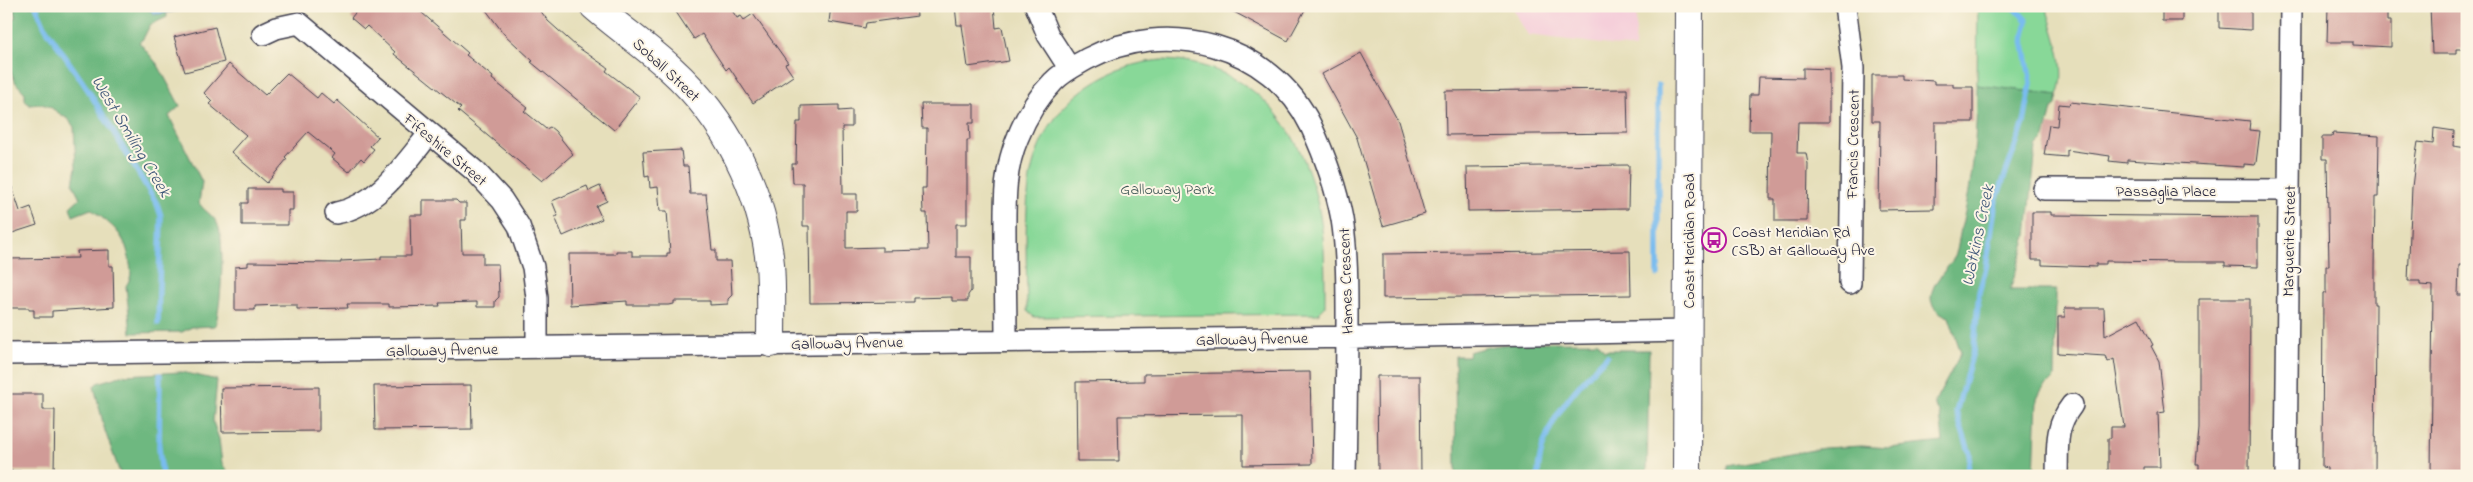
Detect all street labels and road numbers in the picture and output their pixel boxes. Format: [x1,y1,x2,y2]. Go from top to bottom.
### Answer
street label: Soball Street [626,33,705,109]
street label: Francis Crescent [1841,89,1867,200]
street label: Fifeshire Street [397,108,492,193]
street label: Coast Meridian Road [1678,173,1702,309]
street label: Passaglia Place [2116,180,2217,204]
street label: Marguerite Street [2277,184,2303,297]
street label: Hames Crescent [1333,227,1361,334]
street label: Galloway Avenue [1196,327,1309,353]
street label: Galloway Avenue [791,331,904,357]
street label: Galloway Avenue [386,338,499,364]

